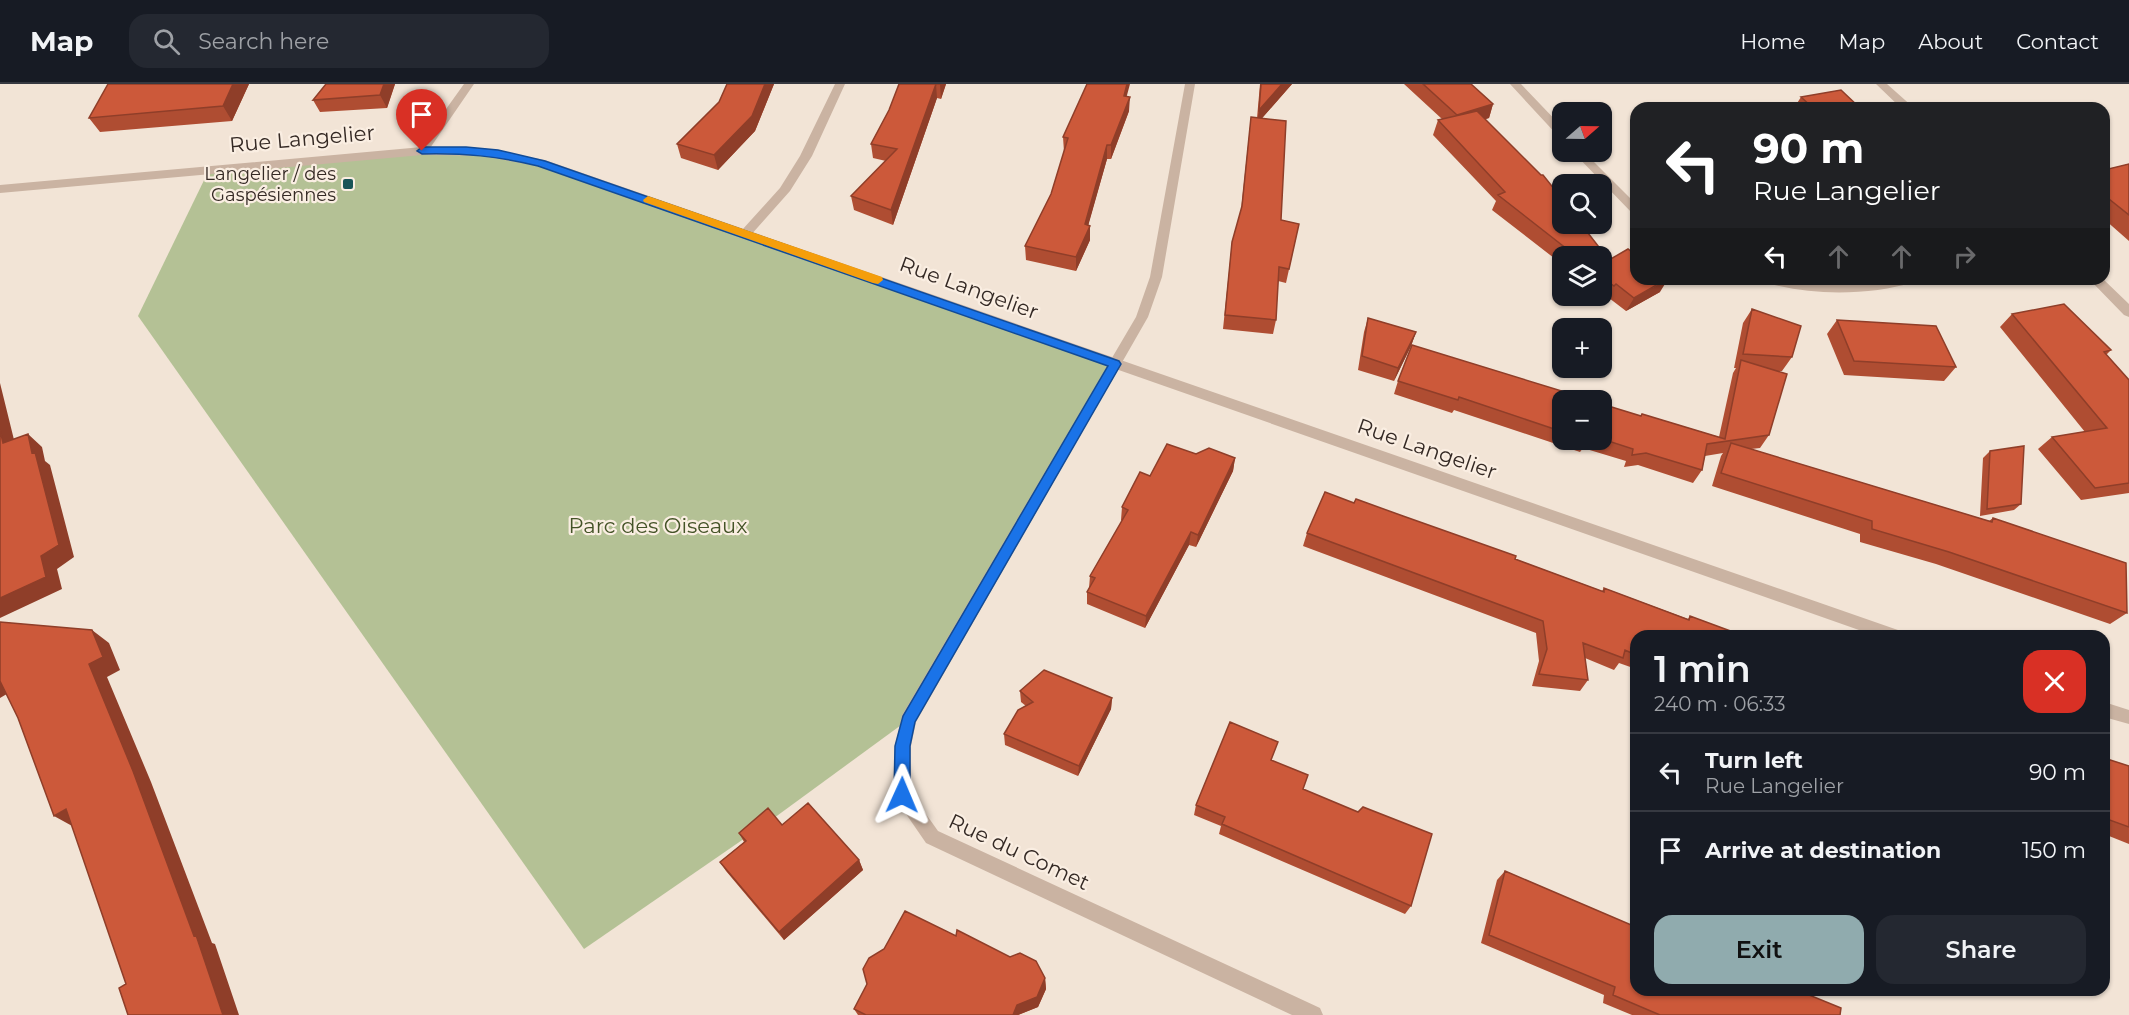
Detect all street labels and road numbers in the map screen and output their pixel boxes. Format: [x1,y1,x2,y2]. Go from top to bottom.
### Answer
street label: Rue Langelier [228,120,376,157]
street label: Rue Langelier [896,251,1042,324]
street label: Rue Langelier [1354,413,1500,484]
street label: Rue du Comet [945,808,1094,895]

